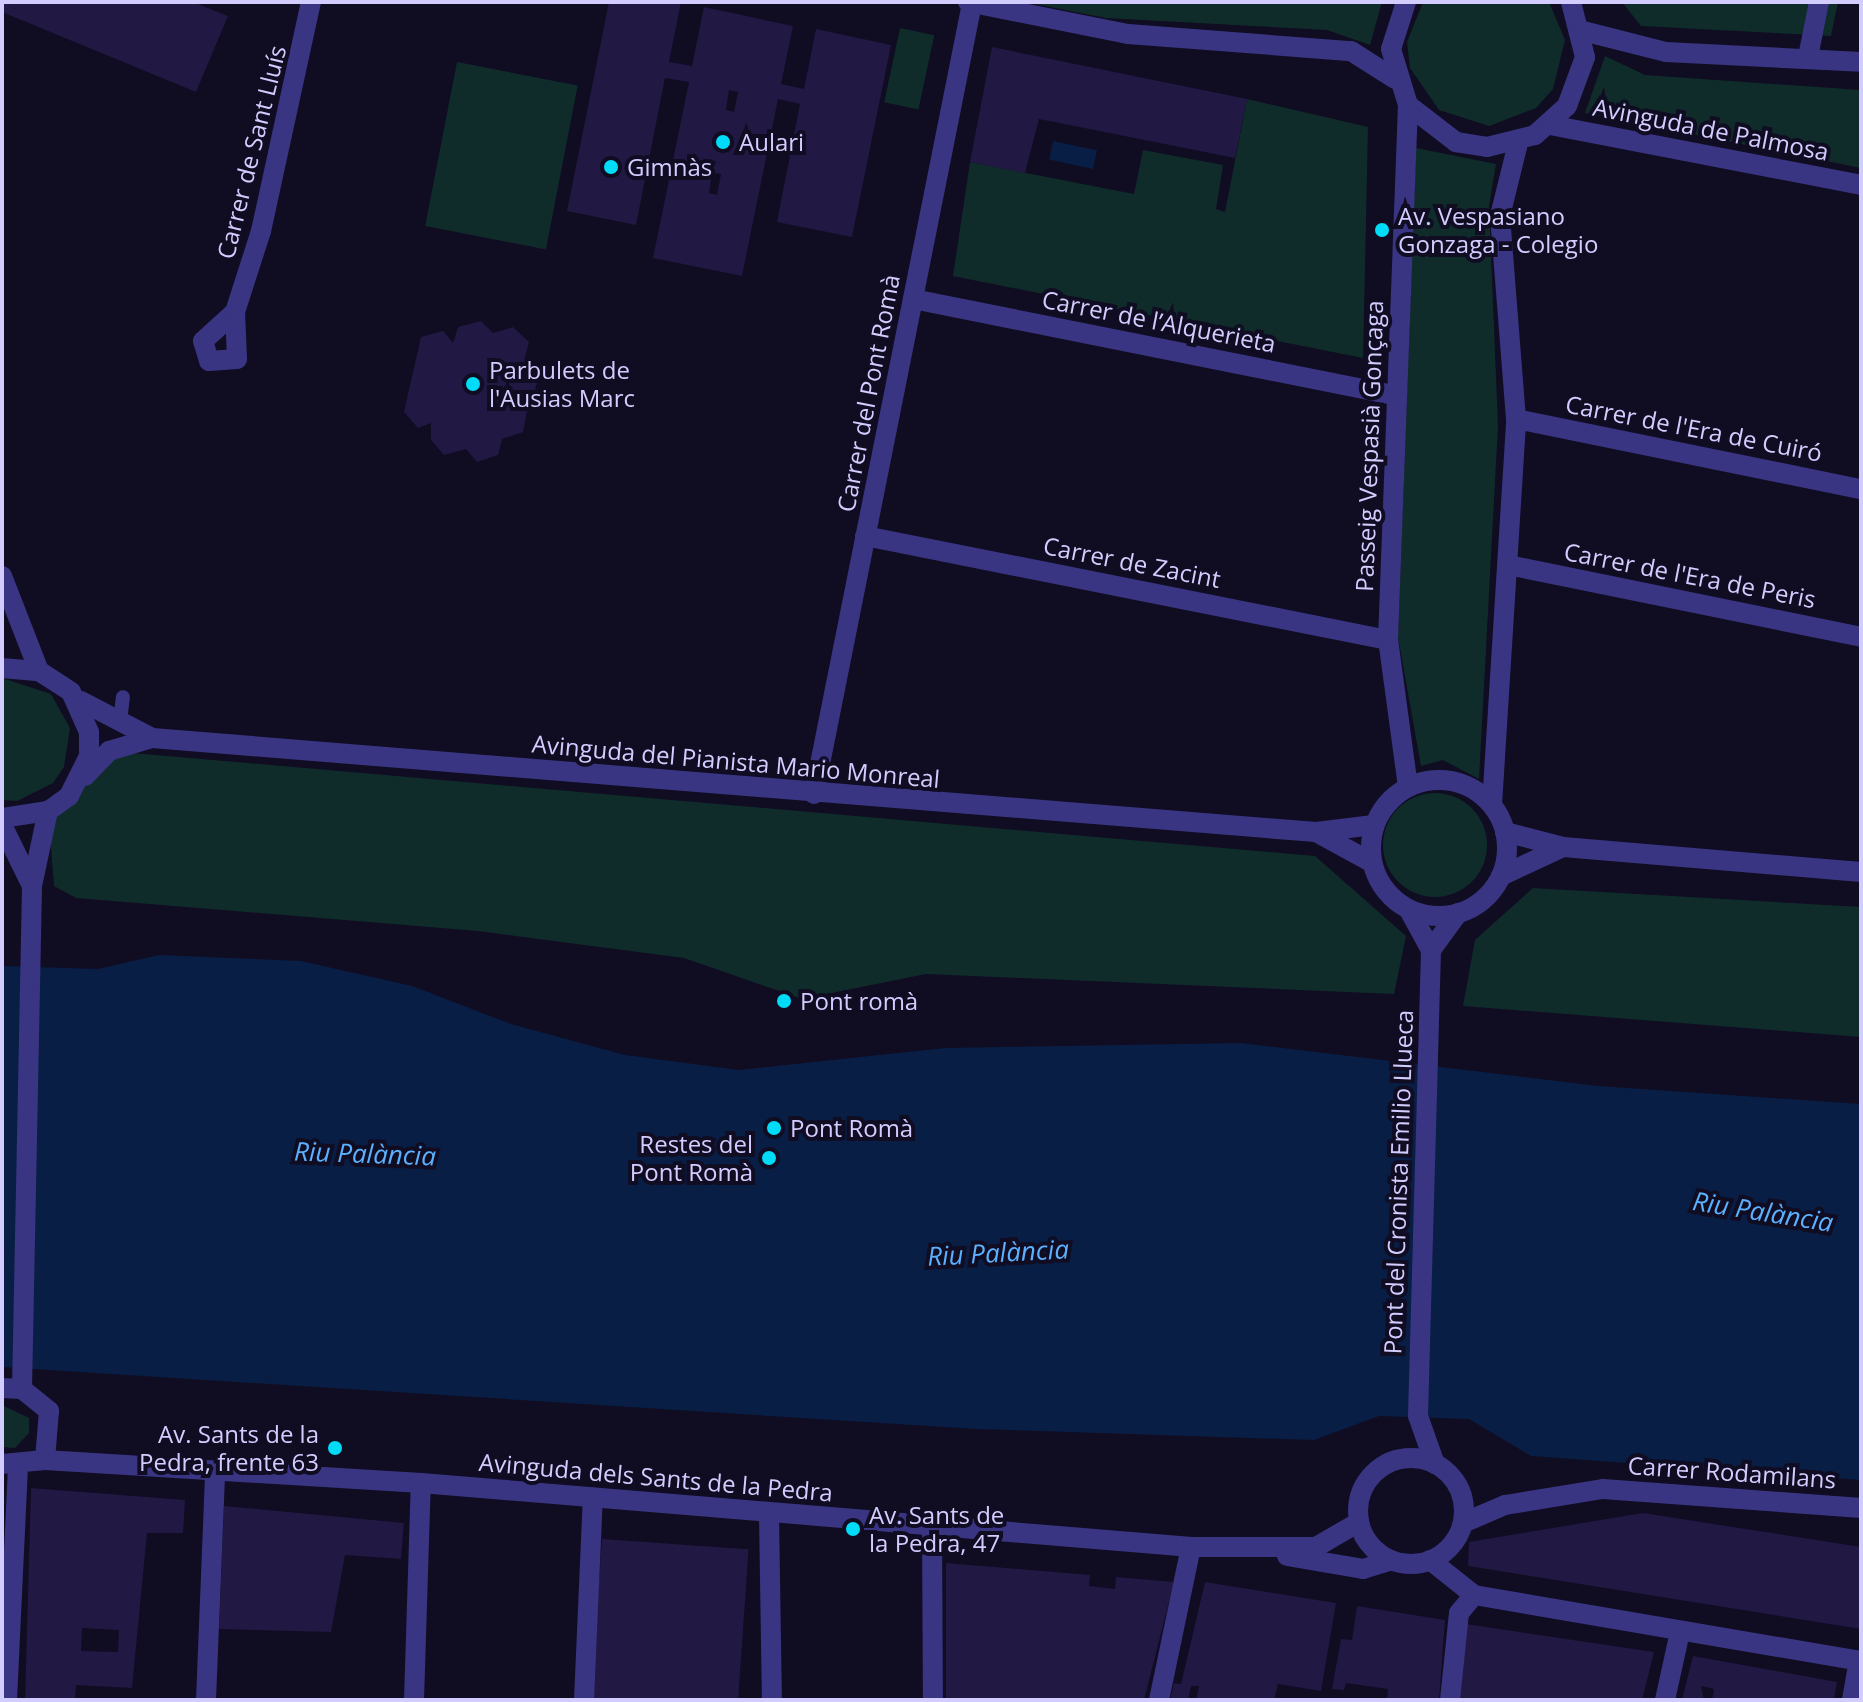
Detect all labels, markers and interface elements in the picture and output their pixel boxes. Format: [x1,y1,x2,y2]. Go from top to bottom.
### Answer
street label: Carrer de Sant Lluís [211,42,291,262]
street label: Avinguda de Palmosa [1591,92,1831,166]
place label: Aulari [739,128,804,156]
marker: Aulari [714,133,732,151]
place label: Gimnàs [627,153,712,181]
marker: Gimnàs [602,158,620,176]
place label: Av. Vespasiano Gonzaga - Colegio [1398,202,1598,258]
marker: Av. Vespasiano Gonzaga - Colegio [1373,221,1391,239]
street label: Carrer del Pont Romà [831,272,905,514]
street label: Carrer de l’Alquerieta [1040,284,1278,358]
street label: Passeig Vespasià Gonçaga [1350,300,1388,592]
place label: Parbulets de l'Ausias Marc [489,356,635,412]
marker: Parbulets de l'Ausias Marc [464,375,482,393]
street label: Carrer de l'Era de Cuiró [1563,389,1825,467]
street label: Carrer de Zacint [1041,531,1223,593]
street label: Carrer de l'Era de Peris [1562,536,1818,614]
street label: Avinguda del Pianista Mario Monreal [531,729,941,793]
place label: Pont romà [800,987,918,1015]
marker: Pont romà [775,992,793,1010]
street label: Pont del Cronista Emilio Llueca [1378,1009,1418,1355]
place label: Pont Romà [790,1114,913,1142]
marker: Pont Romà [765,1119,783,1137]
place label: Restes del Pont Romà [630,1130,753,1186]
water label: Riu Palància [294,1136,436,1172]
marker: Restes del Pont Romà [760,1149,778,1167]
water label: Riu Palància [1690,1185,1836,1239]
water label: Riu Palància [926,1234,1070,1272]
place label: Av. Sants de la Pedra, frente 63 [139,1420,319,1476]
marker: Av. Sants de la Pedra, frente 63 [326,1439,344,1457]
street label: Avinguda dels Sants de la Pedra [478,1447,834,1507]
street label: Carrer Rodamilans [1627,1450,1837,1494]
place label: Av. Sants de la Pedra, 47 [869,1501,1004,1557]
marker: Av. Sants de la Pedra, 47 [844,1520,862,1538]

